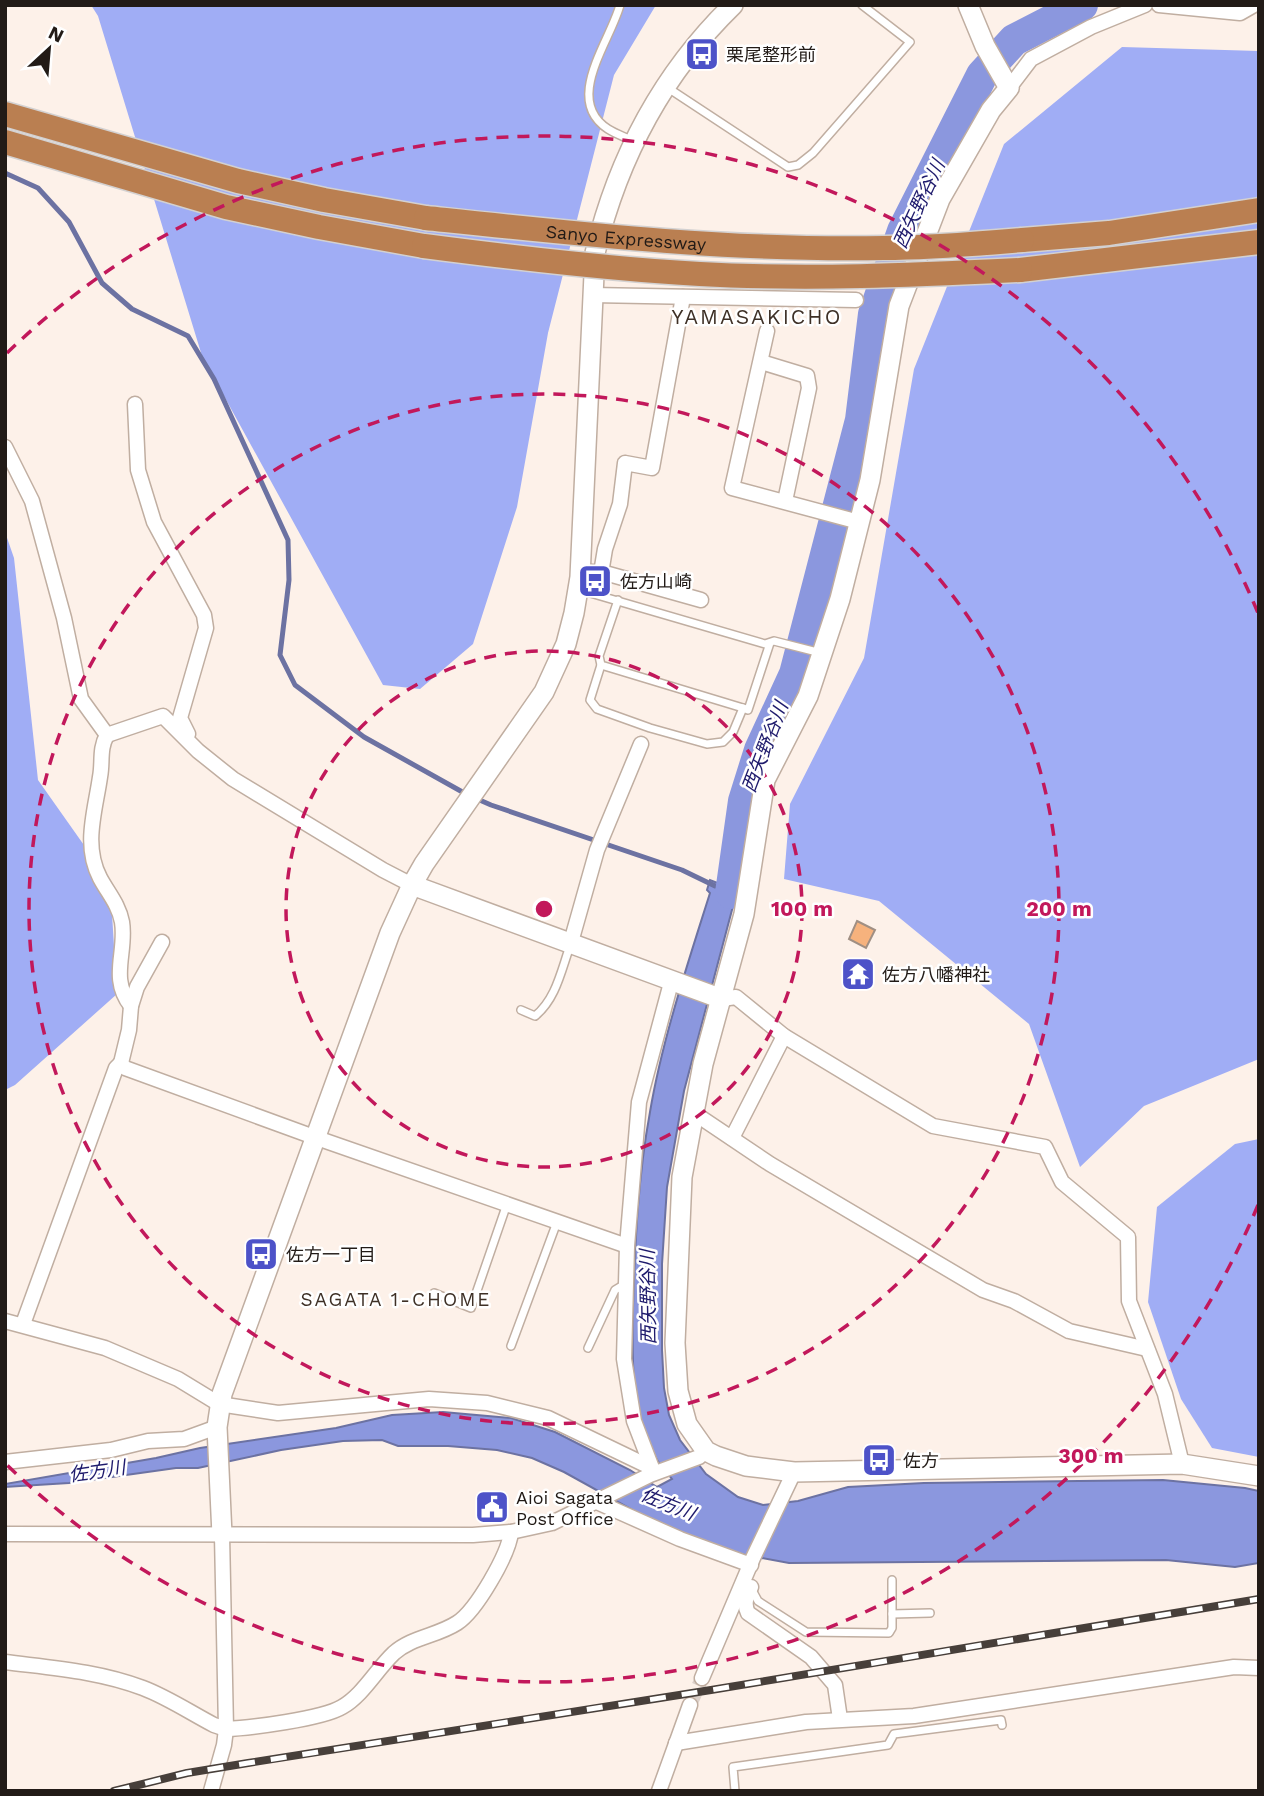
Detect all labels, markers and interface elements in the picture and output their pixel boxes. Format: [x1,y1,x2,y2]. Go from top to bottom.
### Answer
north arrow [14,14,84,84]
text: N [45,21,68,48]
bus stop icon: 栗尾整形前 [683,35,721,73]
place label: 栗尾整形前 [726,44,816,65]
water label: 西矢野谷川 [888,154,950,252]
street label: Sanyo Expressway [545,220,708,254]
district label: YAMASAKICHO [672,304,842,329]
bus stop icon: 佐方山崎 [576,562,614,600]
place label: 佐方山崎 [620,571,692,592]
water label: 西矢野谷川 [737,697,793,795]
text: 100 m [771,896,833,921]
text: 200 m [1026,896,1092,921]
centre of rings [532,897,556,921]
temple icon: 佐方八幡神社 [839,955,877,993]
place label: 佐方八幡神社 [882,964,990,985]
bus stop icon: 佐方一丁目 [242,1235,280,1273]
place label: 佐方一丁目 [286,1244,376,1265]
water label: 西矢野谷川 [636,1247,660,1345]
district label: SAGATA 1-CHOME [300,1288,492,1311]
bus stop icon: 佐方 [860,1441,898,1479]
text: 300 m [1058,1443,1124,1468]
place label: 佐方 [903,1450,939,1471]
water label: 佐方川 [67,1455,129,1486]
water label: 佐方川 [637,1483,701,1526]
place label: Aioi Sagata Post Office [516,1487,614,1529]
public building icon: Aioi Sagata Post Office [473,1488,511,1526]

